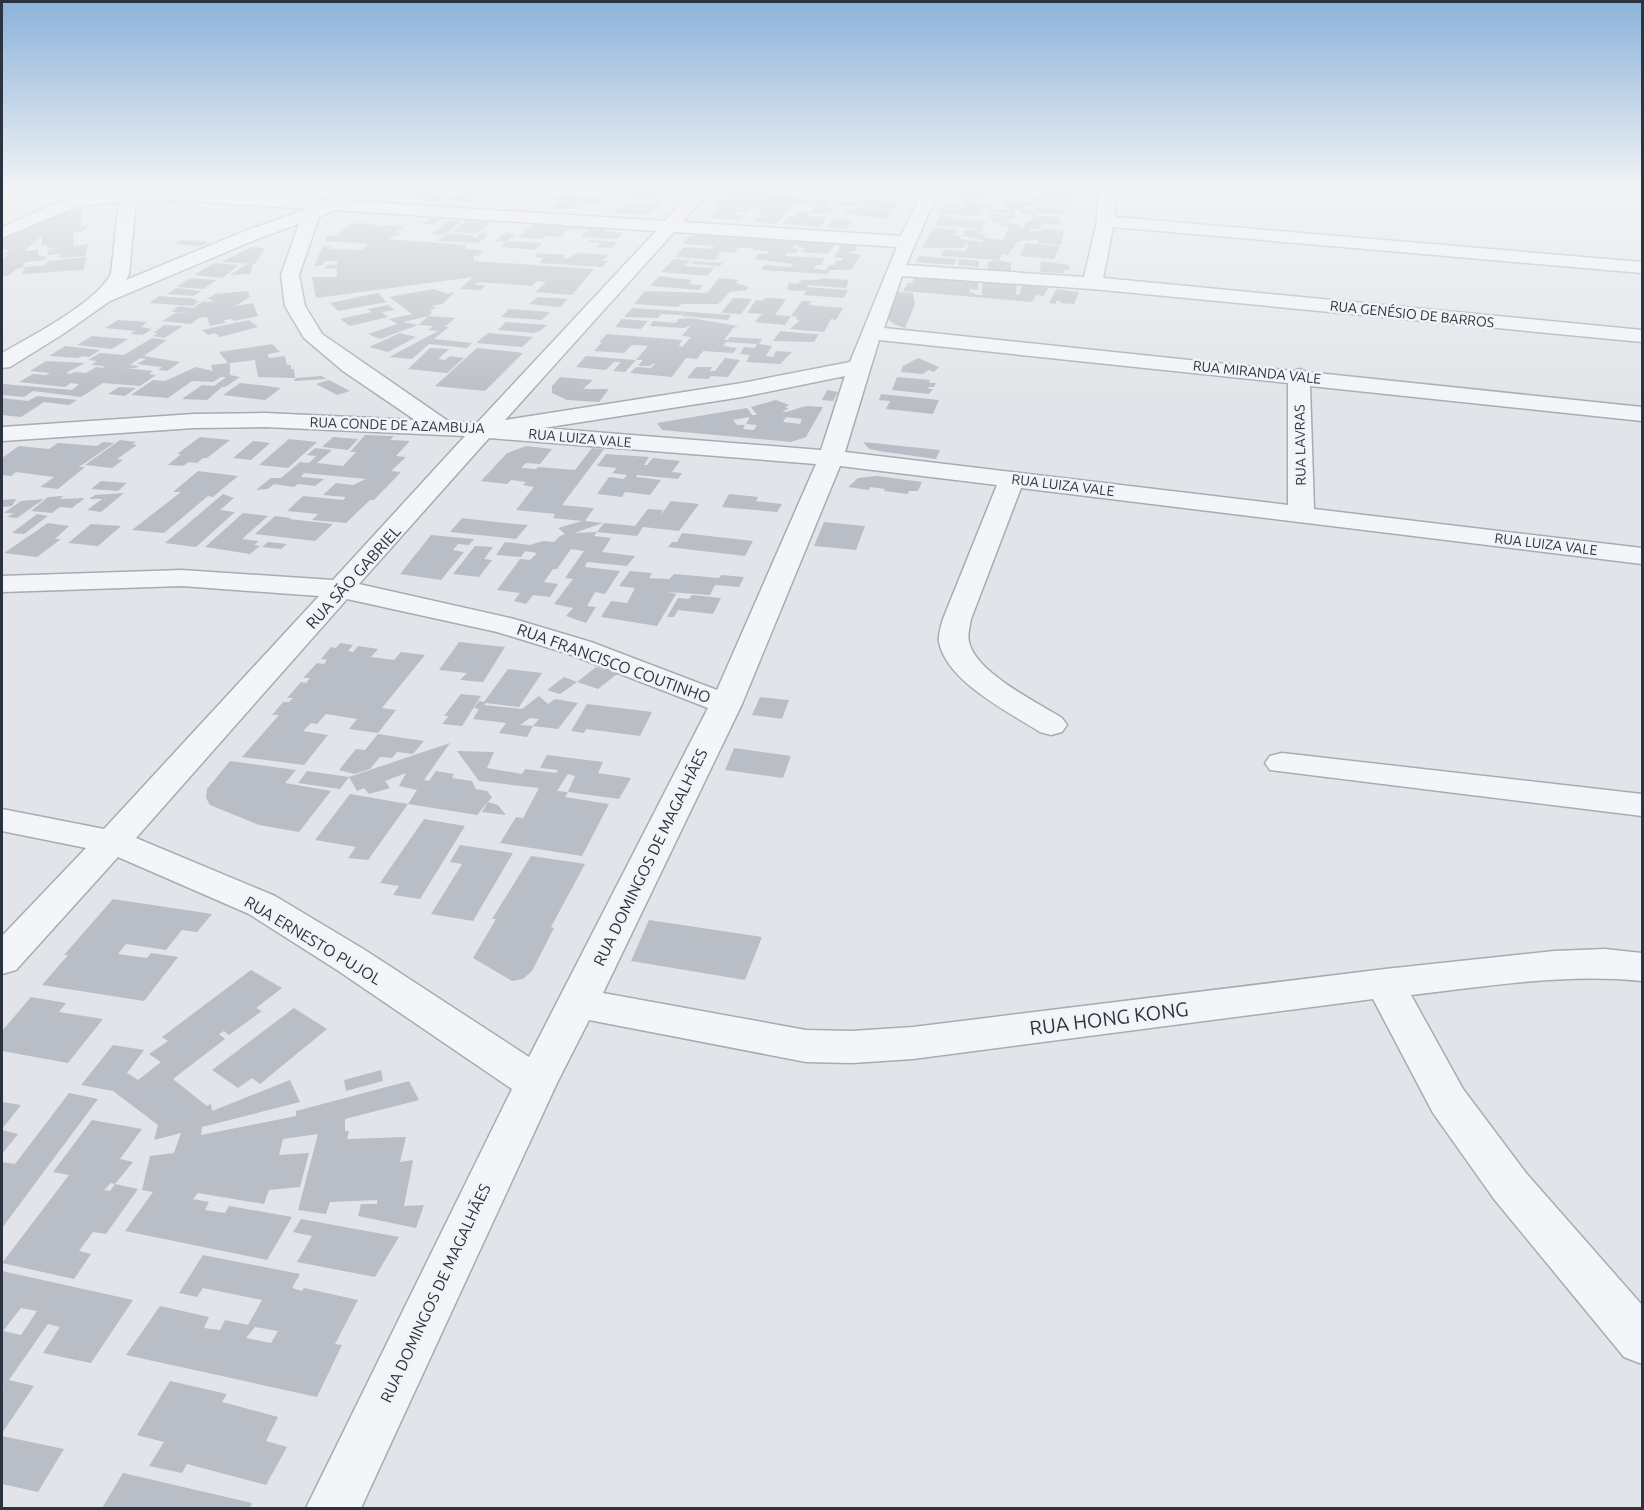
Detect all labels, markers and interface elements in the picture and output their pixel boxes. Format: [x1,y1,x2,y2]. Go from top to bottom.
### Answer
street label: RUA GENÉSIO DE BARROS [1329,296,1495,331]
street label: RUA MIRANDA VALE [1192,357,1322,387]
street label: RUA LAVRAS [1291,404,1309,486]
street label: RUA CONDE DE AZAMBUJA [309,414,485,436]
street label: RUA LUIZA VALE [528,426,632,450]
street label: RUA LUIZA VALE [1011,471,1115,499]
street label: RUA SÃO GABRIEL [301,521,404,632]
street label: RUA LUIZA VALE [1494,530,1598,558]
street label: RUA FRANCISCO COUTINHO [515,620,713,706]
street label: RUA DOMINGOS DE MAGALHÃES [589,745,711,968]
street label: RUA ERNESTO PUJOL [241,892,385,988]
street label: RUA HONG KONG [1028,997,1190,1039]
street label: RUA DOMINGOS DE MAGALHÃES [375,1180,494,1405]

